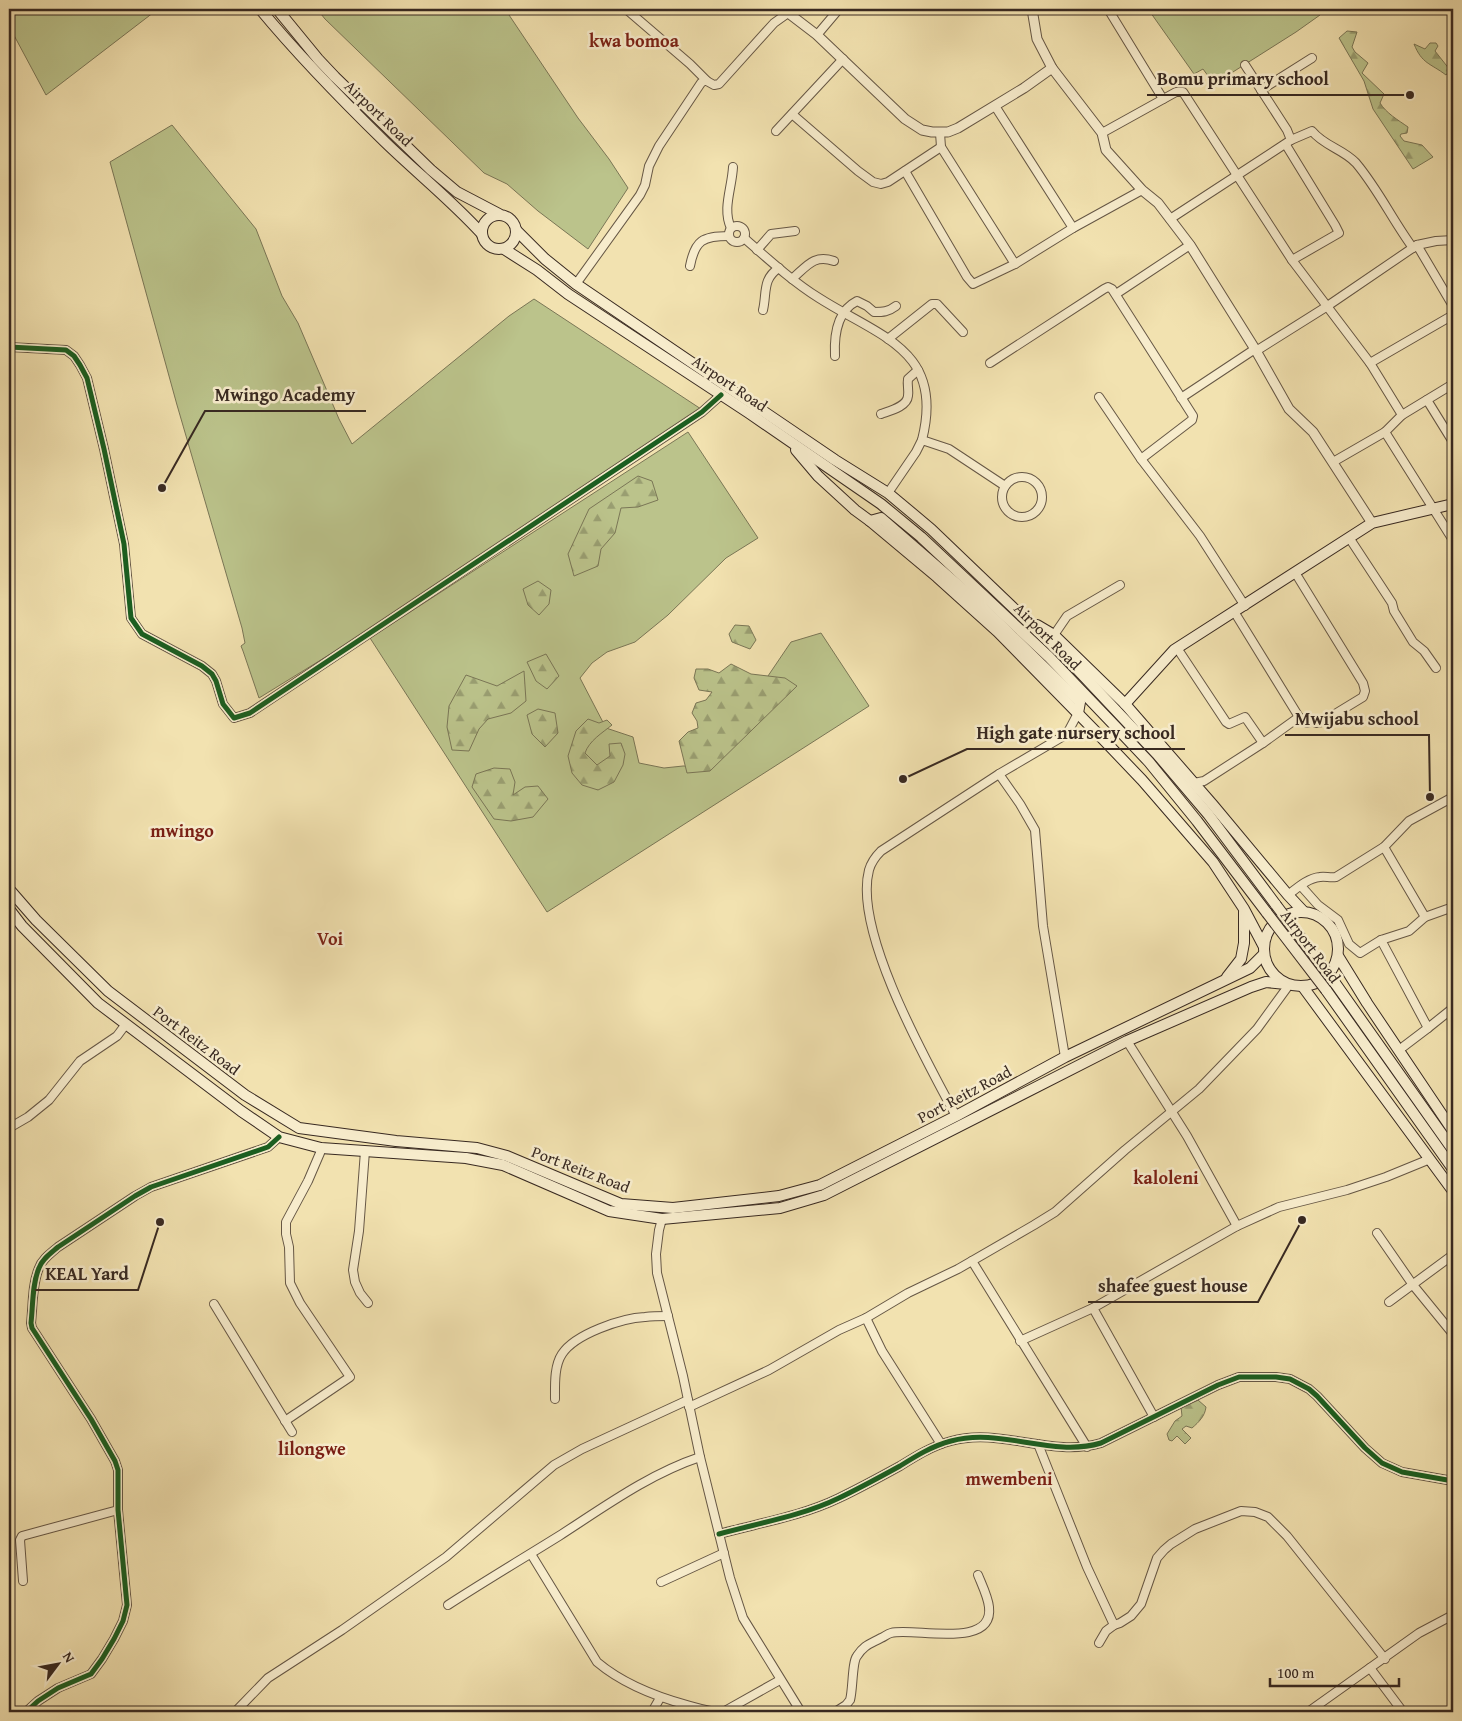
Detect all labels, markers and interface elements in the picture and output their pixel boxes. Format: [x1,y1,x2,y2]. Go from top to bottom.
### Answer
district label: kwa bomoa [589,27,680,54]
callout: Bomu primary school [1147,62,1339,95]
text: Bomu primary school [1157,65,1329,92]
street label: Airport Road [339,74,419,152]
street label: Airport Road [687,349,773,417]
callout: Mwingo Academy [205,378,366,411]
text: Mwingo Academy [215,381,356,408]
street label: Airport Road [1009,597,1088,676]
callout: Mwijabu school [1285,702,1429,735]
text: Mwijabu school [1295,705,1419,732]
callout: High gate nursery school [967,716,1185,749]
text: High gate nursery school [977,719,1176,746]
district label: mwingo [150,817,214,844]
street label: Airport Road [1275,904,1347,988]
district label: Voi [317,925,343,952]
street label: Port Reitz Road [148,999,246,1081]
street label: Port Reitz Road [913,1059,1016,1129]
street label: Port Reitz Road [528,1139,634,1199]
district label: kaloleni [1133,1164,1199,1191]
callout: KEAL Yard [35,1257,138,1290]
text: KEAL Yard [45,1260,129,1287]
callout: shafee guest house [1088,1269,1258,1302]
text: shafee guest house [1098,1272,1248,1299]
district label: lilongwe [278,1435,346,1462]
district label: mwembeni [965,1465,1053,1492]
north arrow [32,1638,82,1688]
text: N [58,1648,80,1667]
scale bar [1270,1656,1398,1688]
text: 100 m [1277,1662,1315,1683]

